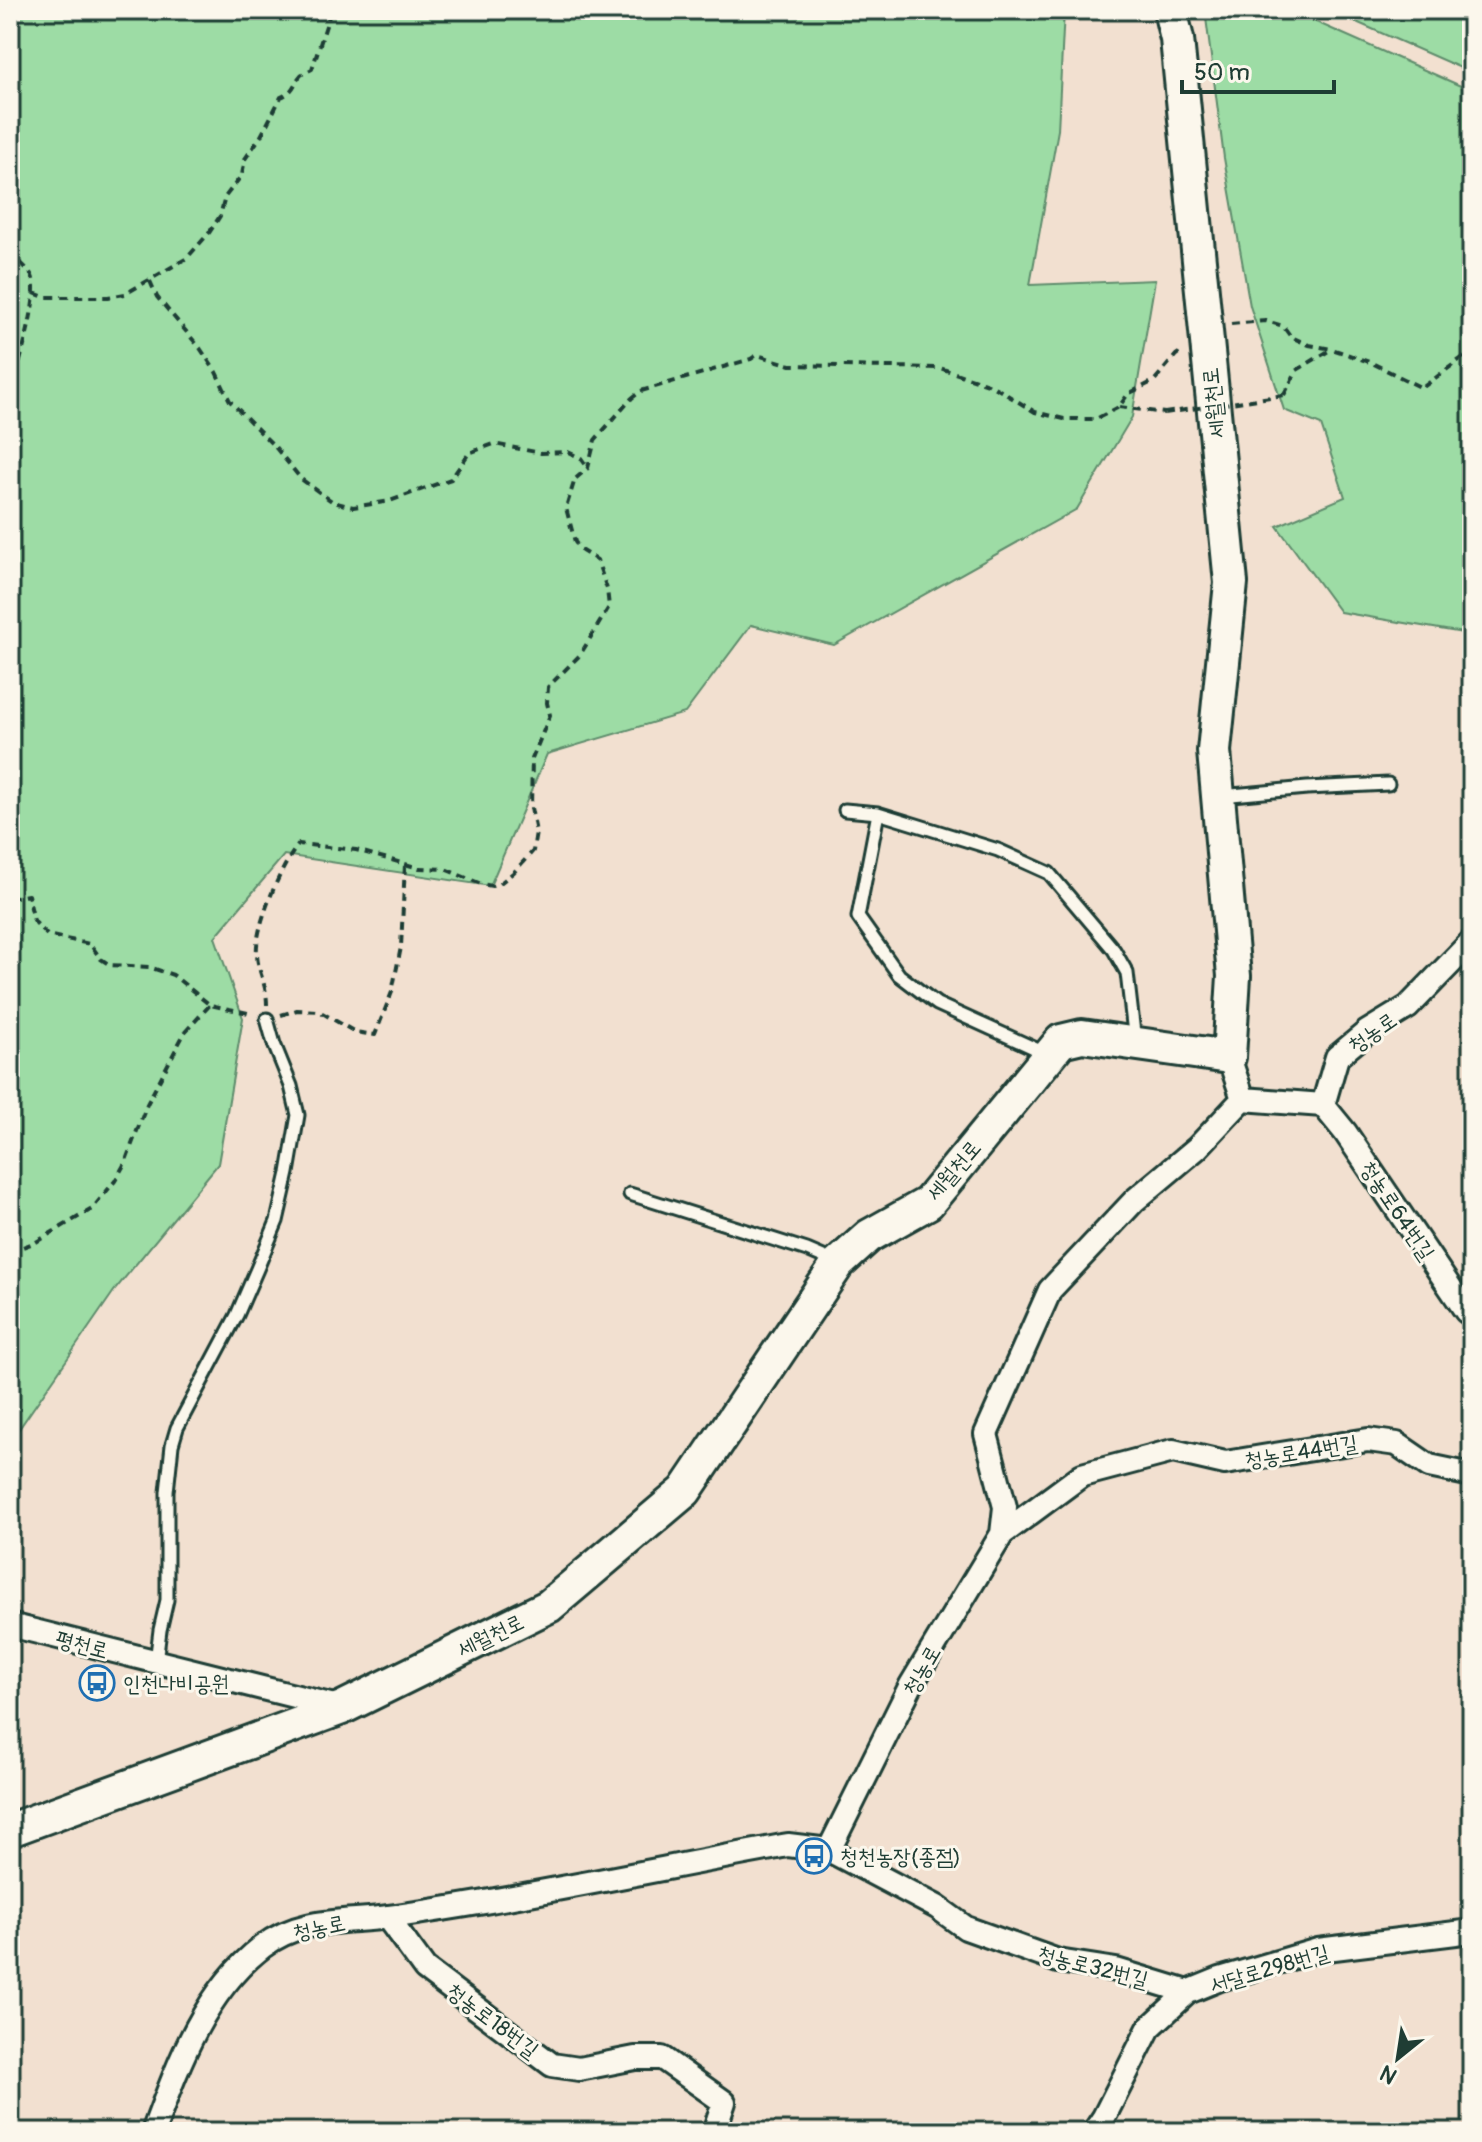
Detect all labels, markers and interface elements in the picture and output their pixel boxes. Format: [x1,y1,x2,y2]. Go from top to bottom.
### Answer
scale bar [1182,44,1334,94]
text: 50 m [1194,58,1250,87]
street label: 세월천로 [1196,366,1232,440]
street label: 청농로 [1343,1006,1402,1060]
street label: 세월천로 [920,1135,987,1207]
street label: 청농로64번길 [1354,1155,1441,1266]
street label: 청농로44번길 [1243,1429,1360,1475]
street label: 세월천로 [452,1608,528,1664]
street label: 평천로 [53,1625,111,1665]
street label: 청농로 [896,1641,947,1700]
bus stop icon: 인천나비공원 [78,1664,116,1702]
place label: 인천나비공원 [123,1670,229,1698]
bus stop icon: 청천농장(종점) [795,1837,833,1875]
place label: 청천농장(종점) [840,1843,961,1871]
street label: 청농로 [290,1909,348,1947]
street label: 서달로298번길 [1206,1938,1333,1999]
street label: 청농로32번길 [1035,1940,1151,1994]
street label: 청농로18번길 [441,1977,544,2065]
north arrow [1358,2018,1438,2098]
text: N [1375,2059,1402,2090]

